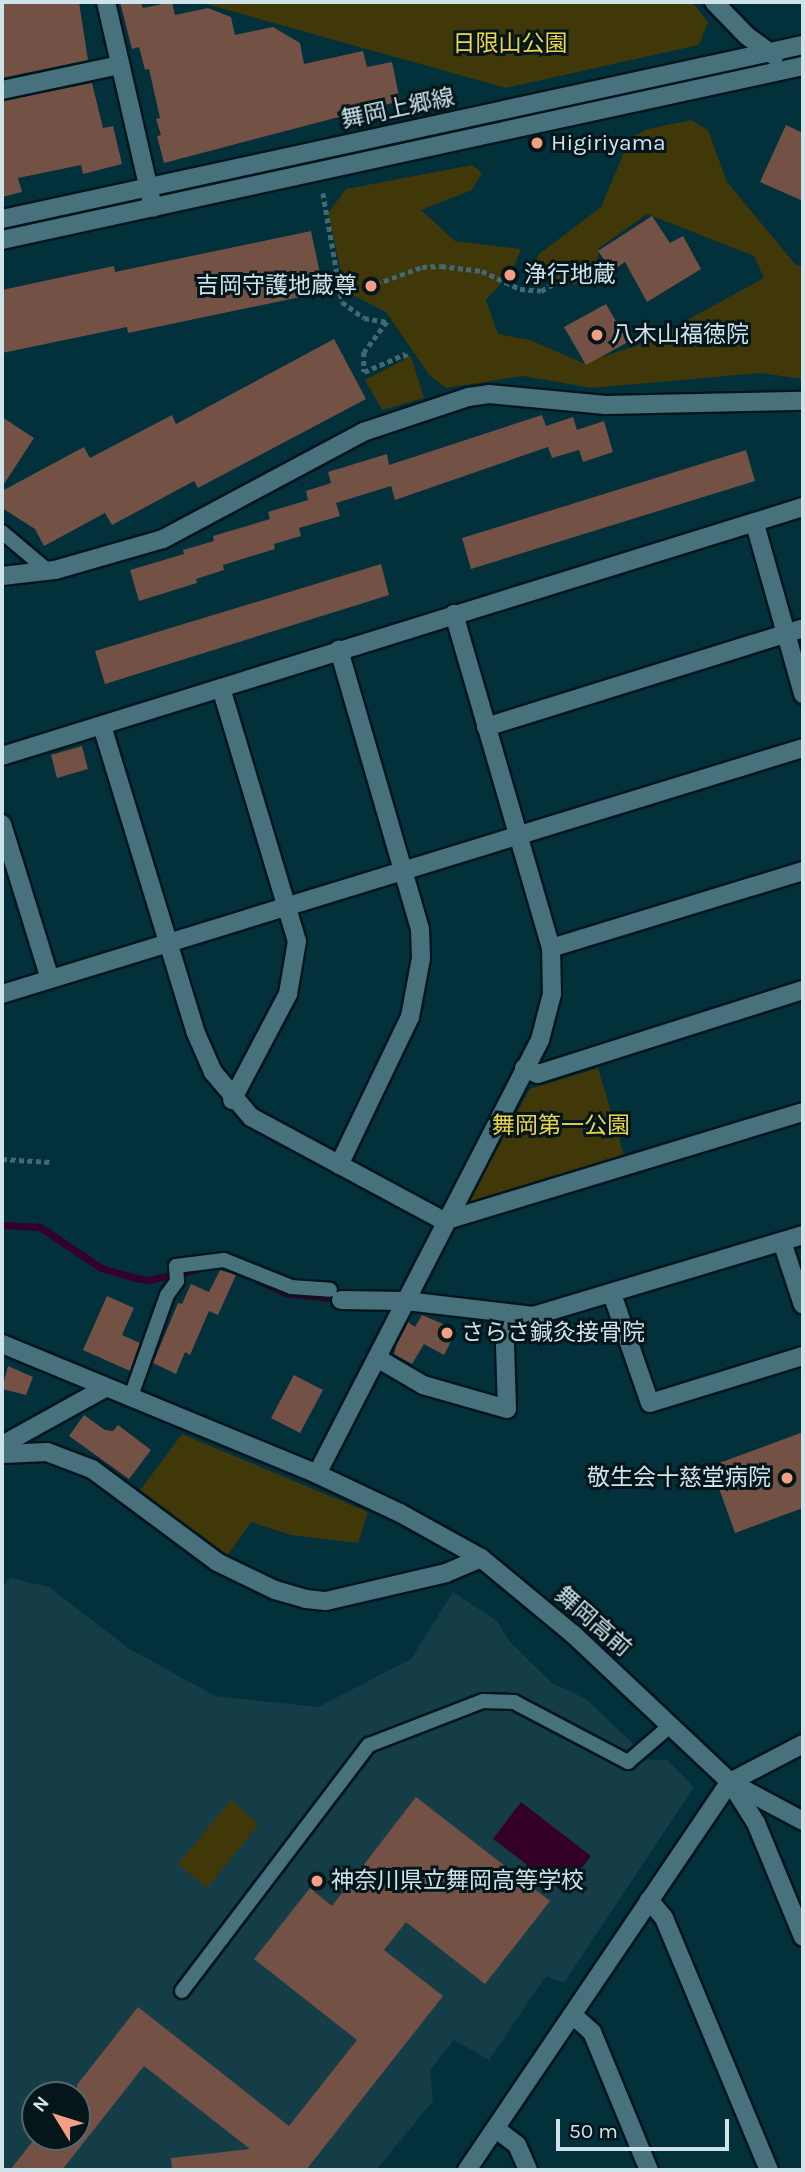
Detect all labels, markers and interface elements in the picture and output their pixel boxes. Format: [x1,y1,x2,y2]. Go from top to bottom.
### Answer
park label: 日限山公園 [453,30,567,58]
street label: 舞岡上郷線 [339,84,457,134]
place label: Higiriyama [551,129,666,157]
marker: Higiriyama [529,135,545,151]
place label: 浄行地蔵 [524,261,616,289]
marker: 浄行地蔵 [502,267,518,283]
place label: 吉岡守護地蔵尊 [196,272,357,300]
marker: 吉岡守護地蔵尊 [363,278,379,294]
place label: 八木山福徳院 [611,321,749,349]
marker: 八木山福徳院 [589,327,605,343]
park label: 舞岡第一公園 [492,1112,630,1140]
place label: さらさ鍼灸接骨院 [461,1319,645,1347]
marker: さらさ鍼灸接骨院 [439,1325,455,1341]
place label: 敬生会十慈堂病院 [587,1464,771,1492]
marker: 敬生会十慈堂病院 [777,1468,797,1488]
street label: 舞岡高前 [549,1581,637,1663]
place label: 神奈川県立舞岡高等学校 [331,1867,584,1895]
marker: 神奈川県立舞岡高等学校 [309,1873,325,1889]
north arrow [21,2081,91,2151]
text: N [28,2092,54,2116]
scale bar [560,2106,733,2150]
text: 50 m [569,2119,618,2143]

